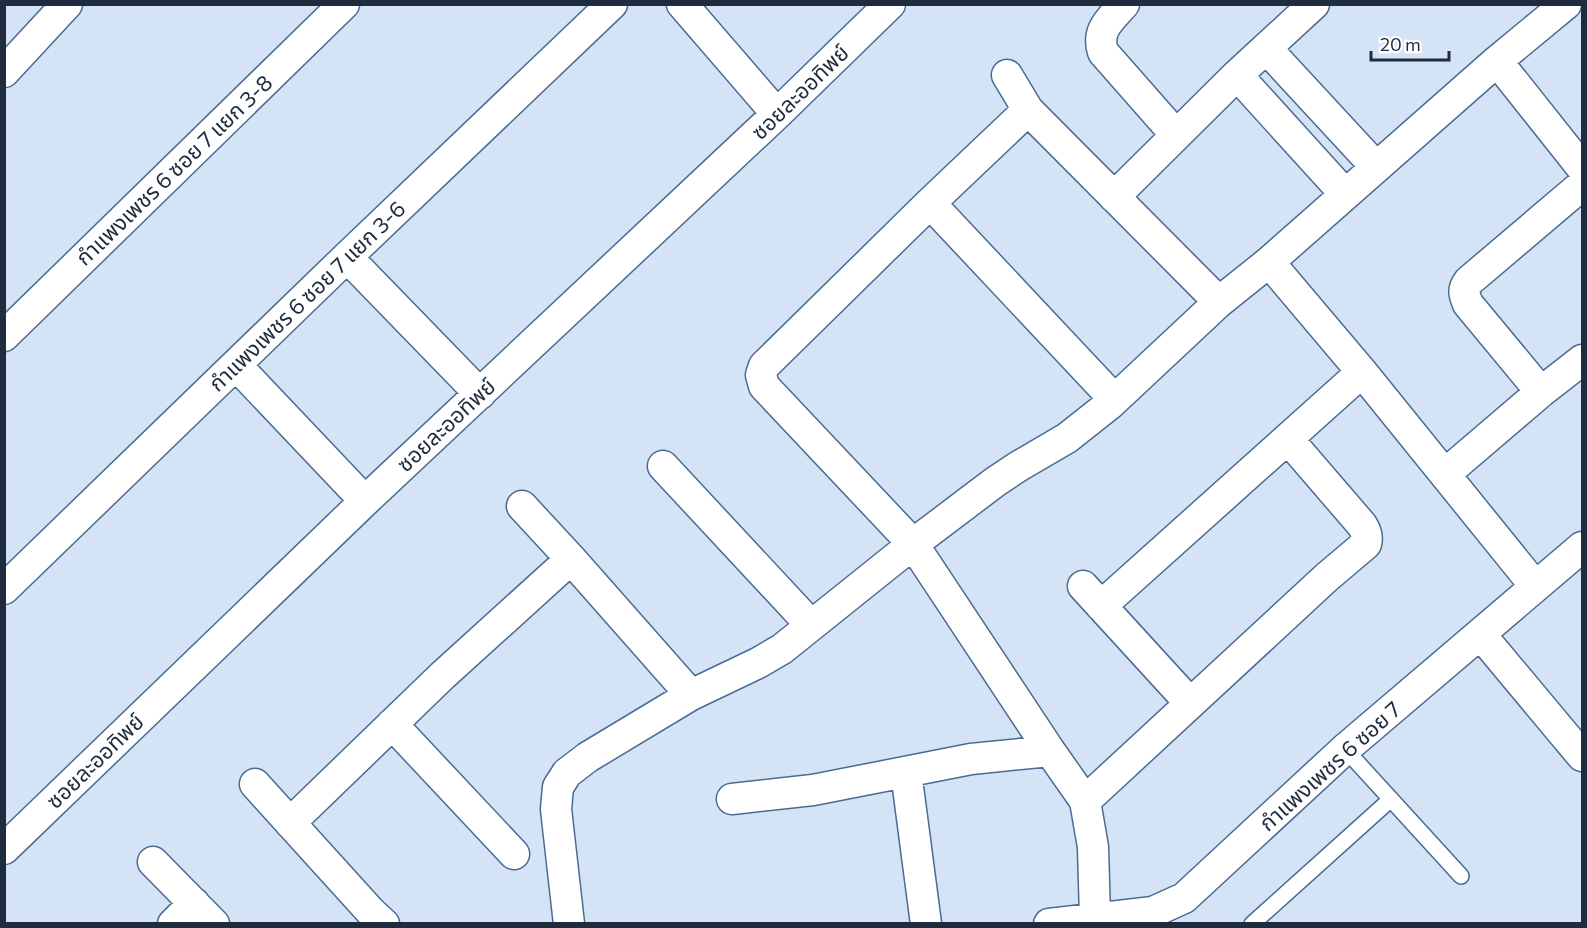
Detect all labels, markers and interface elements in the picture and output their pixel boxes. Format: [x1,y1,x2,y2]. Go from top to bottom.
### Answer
scale bar [1371,24,1449,62]
text: 20 m [1380,33,1421,55]
street label: ซอยละออทิพย์ [745,38,854,145]
street label: กำแพงเพชร 6 ซอย 7 แยก 3-8 [70,69,278,271]
street label: กำแพงเพชร 6 ซอย 7 แยก 3-6 [203,195,411,397]
street label: ซอยละออทิพย์ [391,372,501,477]
street label: กำแพงเพชร 6 ซอย 7 [1253,695,1406,836]
street label: ซอยละออทิพย์ [40,707,149,814]

